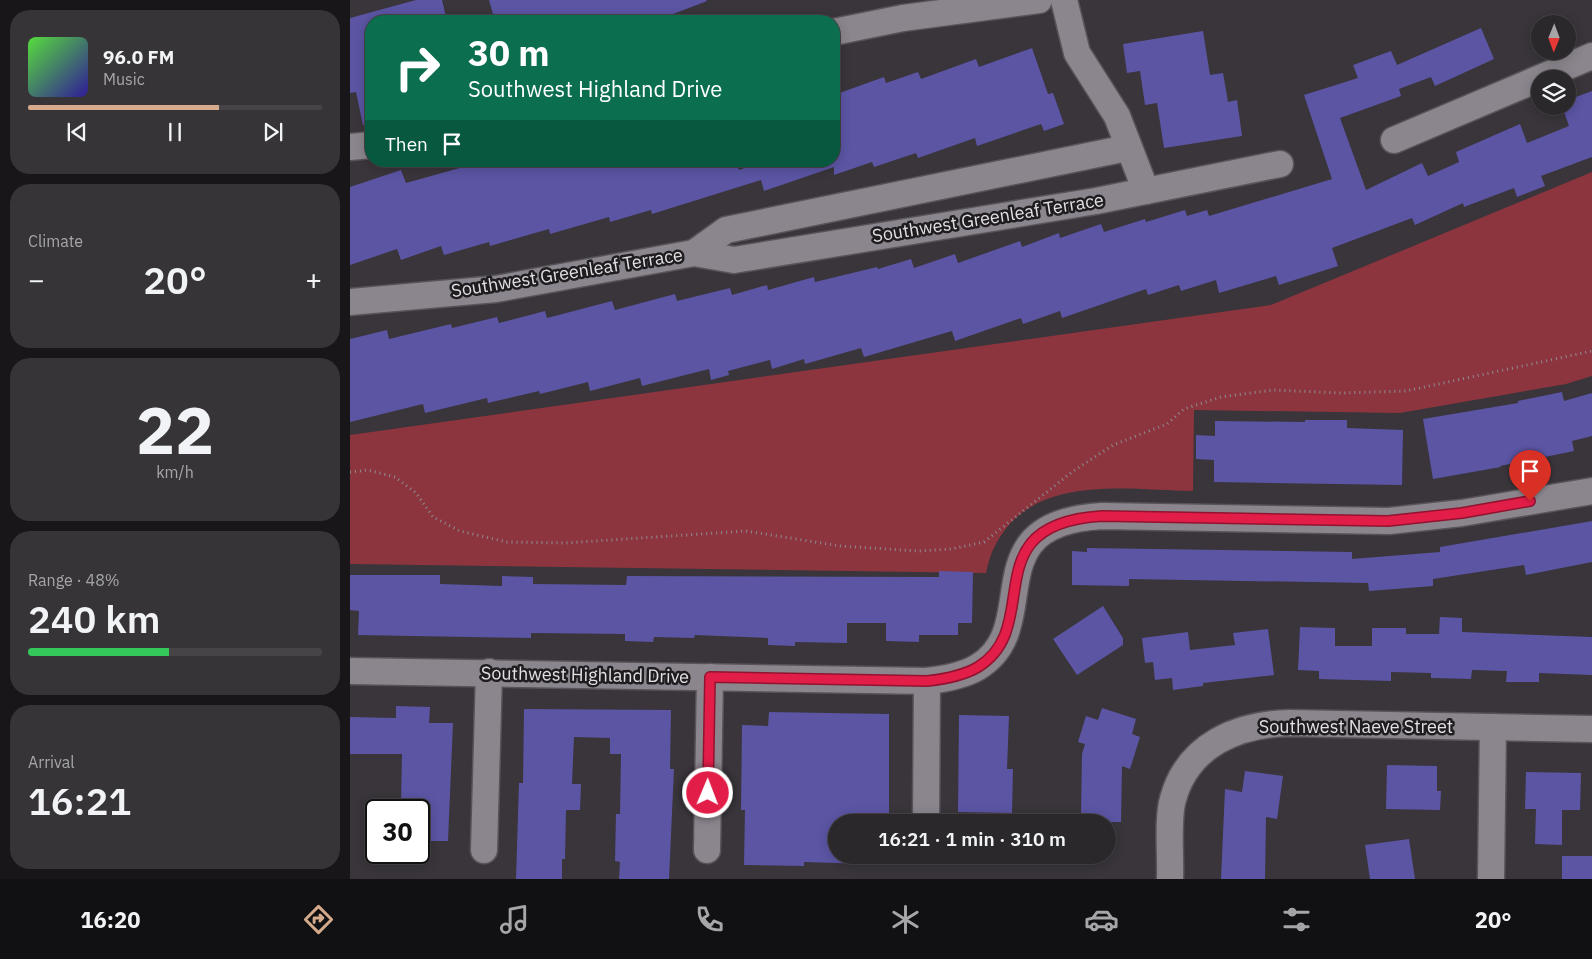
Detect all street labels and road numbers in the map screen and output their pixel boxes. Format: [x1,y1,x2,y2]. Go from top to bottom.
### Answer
street label: Southwest Greenleaf Terrace [871,188,1105,247]
street label: Southwest Greenleaf Terrace [450,243,684,302]
street label: Southwest Highland Drive [481,661,689,688]
street label: Southwest Naeve Street [1259,715,1453,738]

